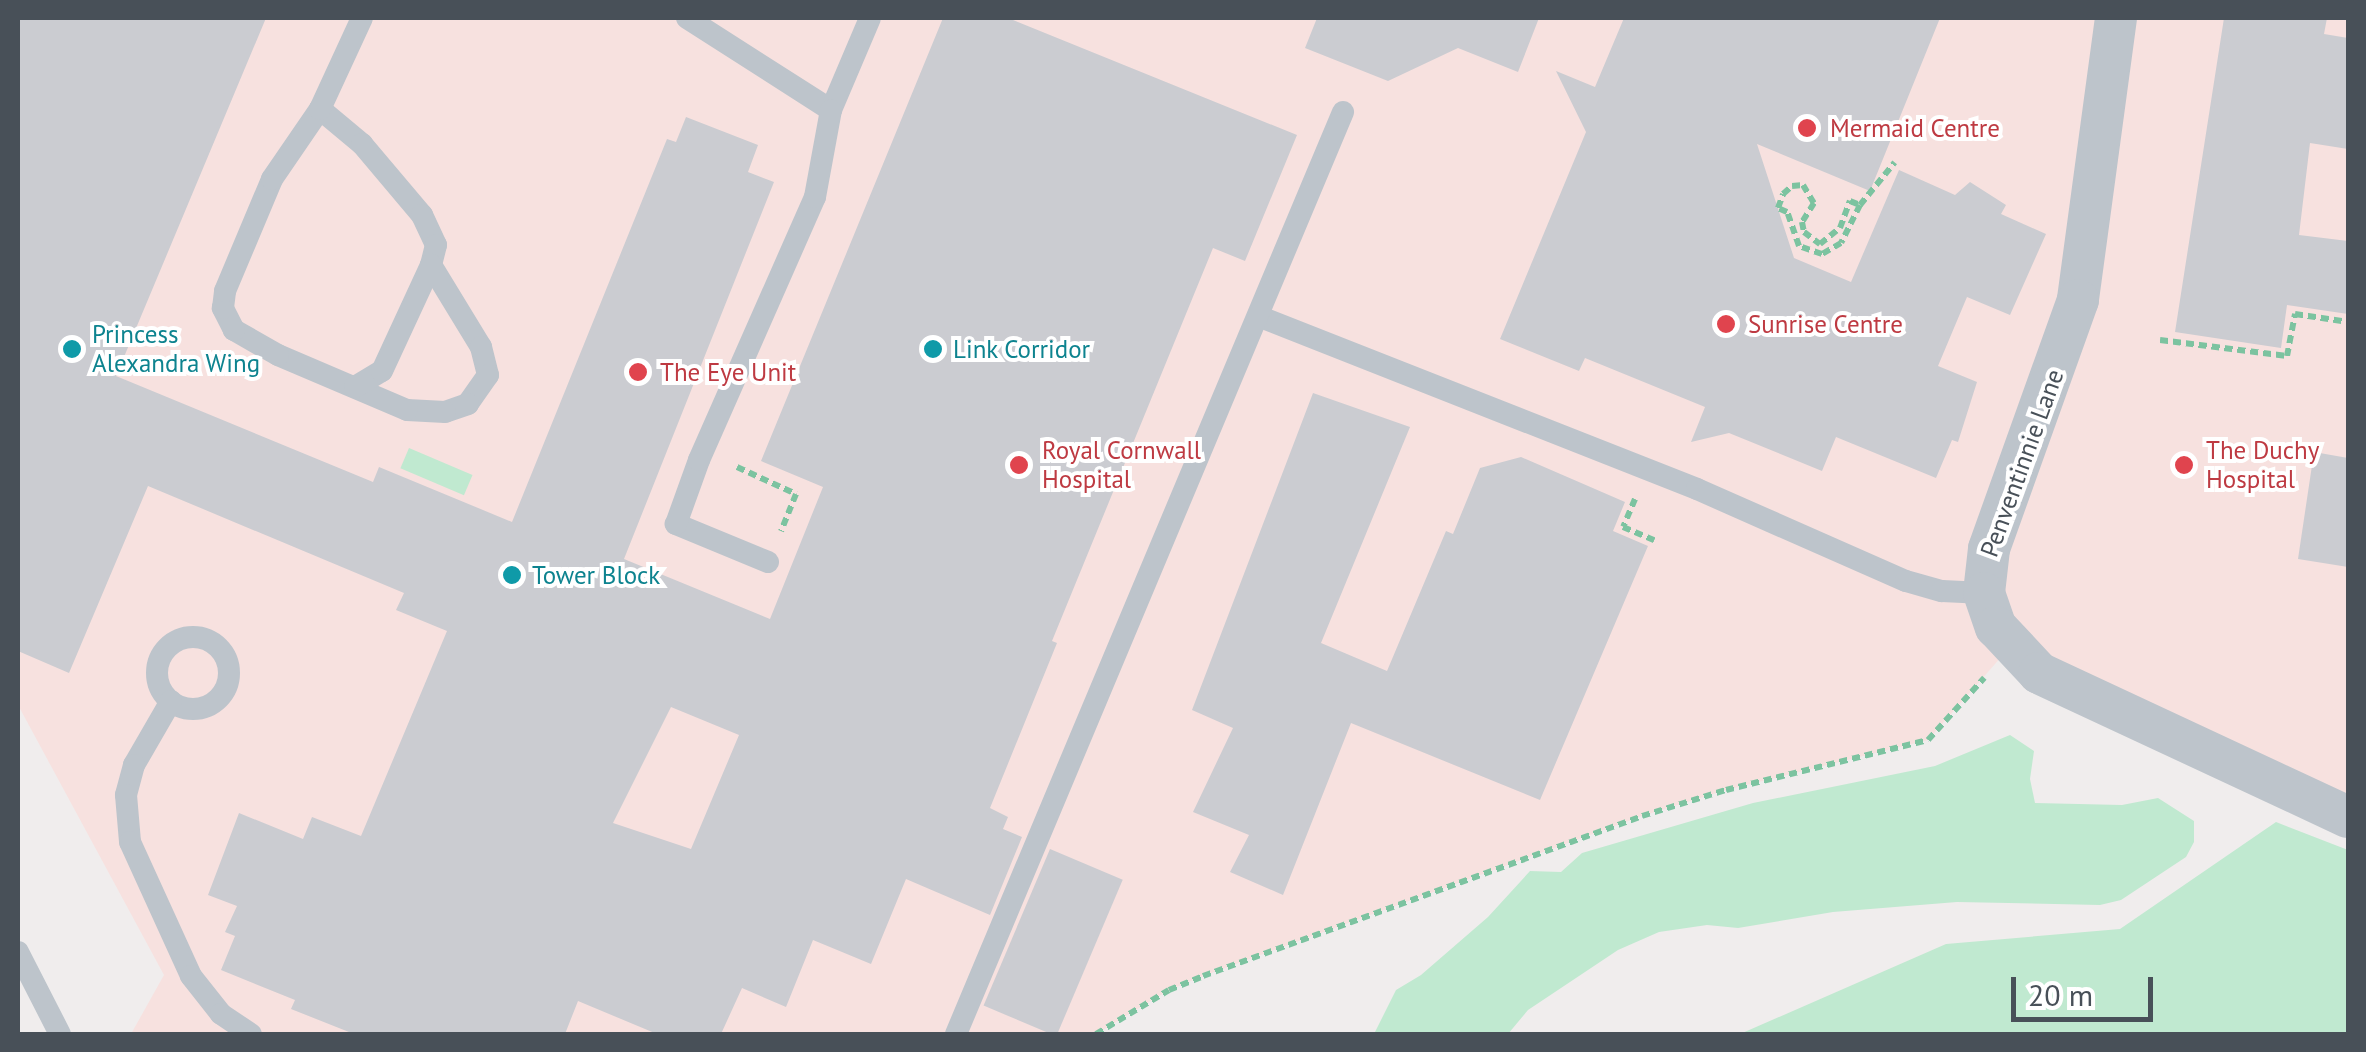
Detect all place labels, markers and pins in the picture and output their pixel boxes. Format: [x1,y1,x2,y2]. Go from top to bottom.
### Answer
place label: Mermaid Centre [1830,113,2000,143]
marker: Mermaid Centre [1794,115,1820,141]
place label: Sunrise Centre [1748,309,1903,339]
marker: Sunrise Centre [1713,311,1739,337]
place label: Princess Alexandra Wing [92,320,261,379]
place label: Link Corridor [953,334,1091,364]
marker: Princess Alexandra Wing [61,338,83,360]
marker: Link Corridor [922,338,944,360]
place label: The Eye Unit [660,357,796,387]
marker: The Eye Unit [625,359,651,385]
place label: Royal Cornwall Hospital [1042,436,1201,495]
place label: The Duchy Hospital [2206,436,2319,495]
marker: Royal Cornwall Hospital [1006,452,1032,478]
marker: The Duchy Hospital [2171,452,2197,478]
place label: Tower Block [532,560,660,590]
marker: Tower Block [501,564,523,586]

